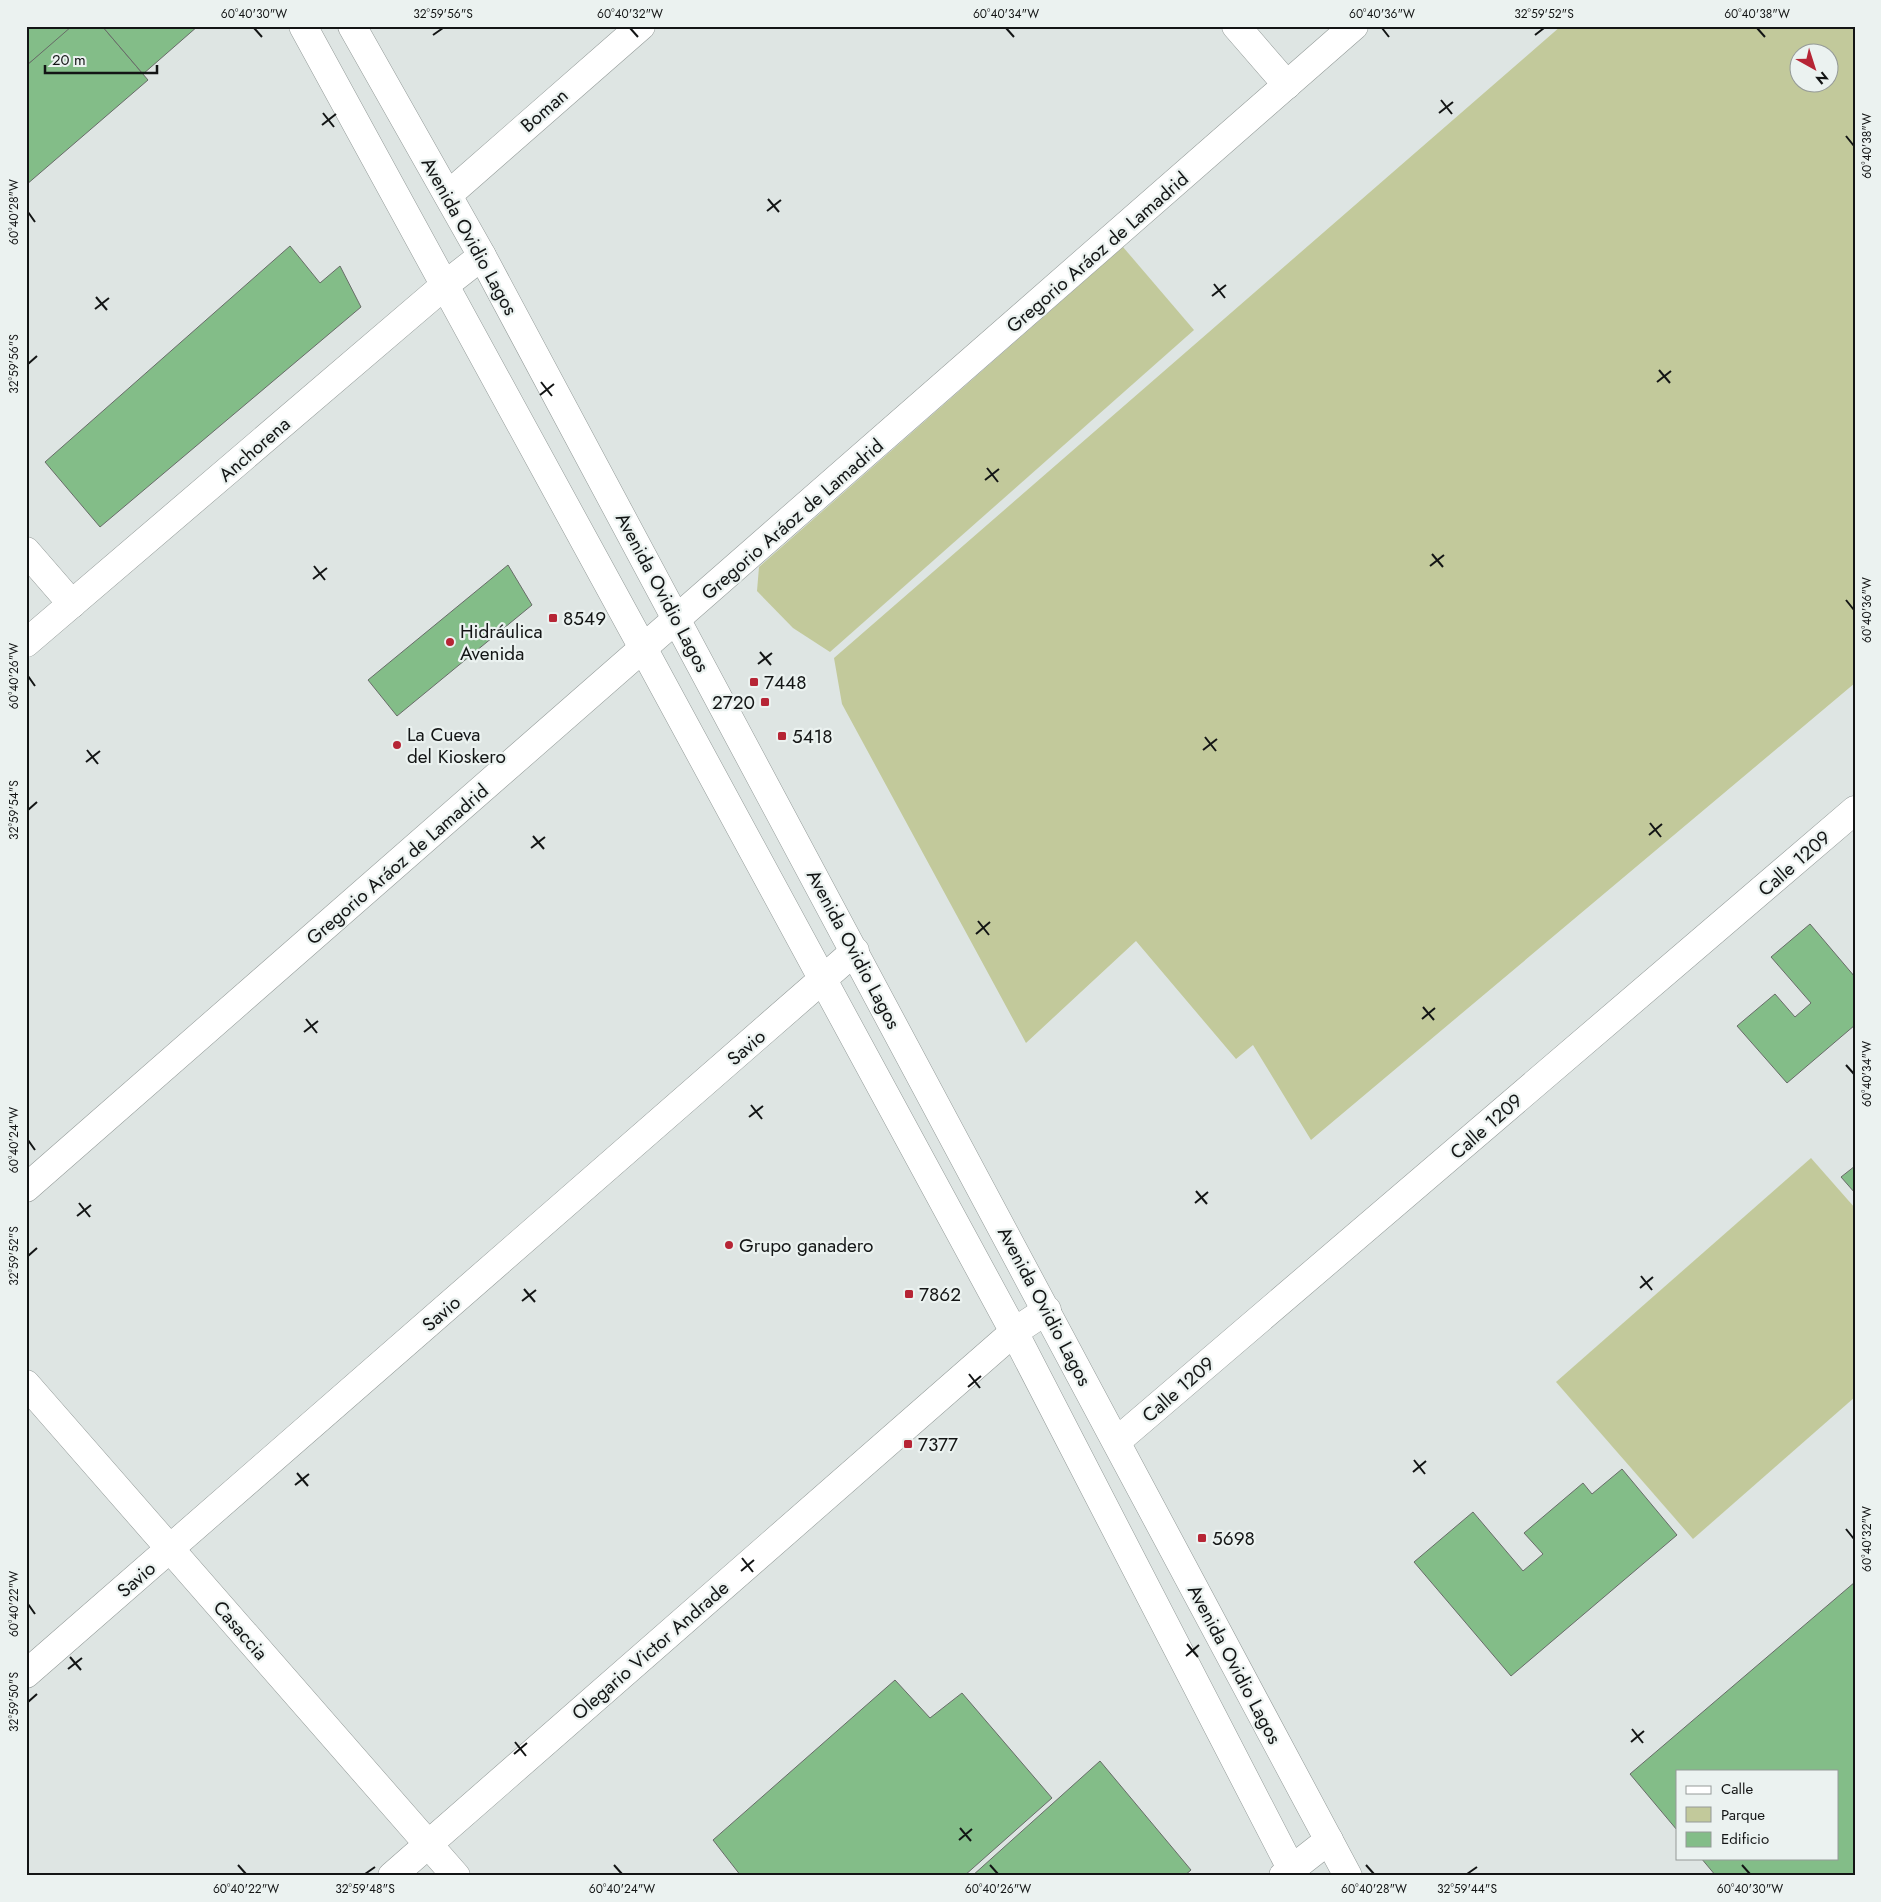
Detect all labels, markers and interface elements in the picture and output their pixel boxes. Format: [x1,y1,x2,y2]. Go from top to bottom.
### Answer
text: 60°40'30"W [221,5,287,23]
text: 32°59'56"S [413,5,473,23]
text: 60°40'32"W [597,5,663,23]
text: 60°40'34"W [973,5,1039,23]
text: 60°40'36"W [1349,5,1415,23]
text: 32°59'52"S [1514,5,1574,23]
text: 60°40'38"W [1724,5,1790,23]
scale bar [45,42,158,74]
north arrow [1788,42,1838,92]
text: 20 m [52,49,86,71]
text: N [1812,67,1833,89]
street label: Boman [515,82,574,139]
text: 60°40'38"W [1858,113,1876,179]
street label: Avenida Ovidio Lagos [415,152,524,320]
street label: Gregorio Aráoz de Lamadrid [1000,166,1194,339]
text: 60°40'28"W [5,179,23,245]
text: 32°59'56"S [5,334,23,394]
street label: Anchorena [213,411,296,488]
street label: Gregorio Aráoz de Lamadrid [695,433,889,606]
street label: Avenida Ovidio Lagos [609,508,716,677]
text: 60°40'36"W [1858,577,1876,643]
place label: 8549 [563,605,606,632]
marker: 8549 [547,612,559,624]
place label: Hidráulica Avenida [460,618,543,667]
marker: Hidráulica Avenida [444,636,456,648]
text: 60°40'26"W [5,643,23,709]
place label: 7448 [764,669,807,696]
marker: 7448 [748,676,760,688]
place label: 2720 [712,689,755,716]
marker: 2720 [759,696,771,708]
place label: La Cueva del Kioskero [407,721,506,770]
place label: 5418 [792,723,833,750]
marker: 5418 [776,730,788,742]
marker: La Cueva del Kioskero [391,739,403,751]
street label: Gregorio Aráoz de Lamadrid [300,778,494,951]
text: 32°59'54"S [5,780,23,840]
street label: Calle 1209 [1752,824,1836,902]
street label: Avenida Ovidio Lagos [800,865,907,1034]
street label: Savio [721,1023,771,1072]
text: 60°40'34"W [1858,1041,1876,1107]
street label: Calle 1209 [1444,1087,1528,1165]
text: 60°40'24"W [5,1107,23,1173]
street label: Avenida Ovidio Lagos [991,1222,1098,1391]
text: 32°59'52"S [5,1226,23,1286]
place label: Grupo ganadero [739,1232,873,1259]
marker: Grupo ganadero [723,1239,735,1251]
place label: 7862 [919,1281,961,1308]
marker: 7862 [903,1288,915,1300]
street label: Savio [416,1289,466,1338]
street label: Calle 1209 [1136,1350,1220,1428]
place label: 7377 [918,1431,958,1458]
marker: 7377 [902,1438,914,1450]
text: 60°40'32"W [1858,1506,1876,1572]
place label: 5698 [1212,1525,1255,1552]
marker: 5698 [1196,1532,1208,1544]
street label: Savio [111,1555,161,1604]
text: 60°40'22"W [5,1571,23,1637]
street label: Olegario Victor Andrade [566,1574,735,1726]
street label: Avenida Ovidio Lagos [1181,1580,1288,1749]
street label: Casaccia [207,1595,274,1666]
text: 32°59'50"S [5,1672,23,1732]
legend [1676,1770,1838,1860]
text: Calle [1721,1778,1753,1800]
text: Parque [1721,1804,1765,1826]
text: Edificio [1721,1828,1769,1850]
text: 60°40'22"W [213,1880,279,1898]
text: 32°59'48"S [335,1880,395,1898]
text: 60°40'24"W [589,1880,655,1898]
text: 60°40'26"W [965,1880,1031,1898]
text: 60°40'28"W [1341,1880,1407,1898]
text: 32°59'44"S [1437,1880,1497,1898]
text: 60°40'30"W [1717,1880,1783,1898]

